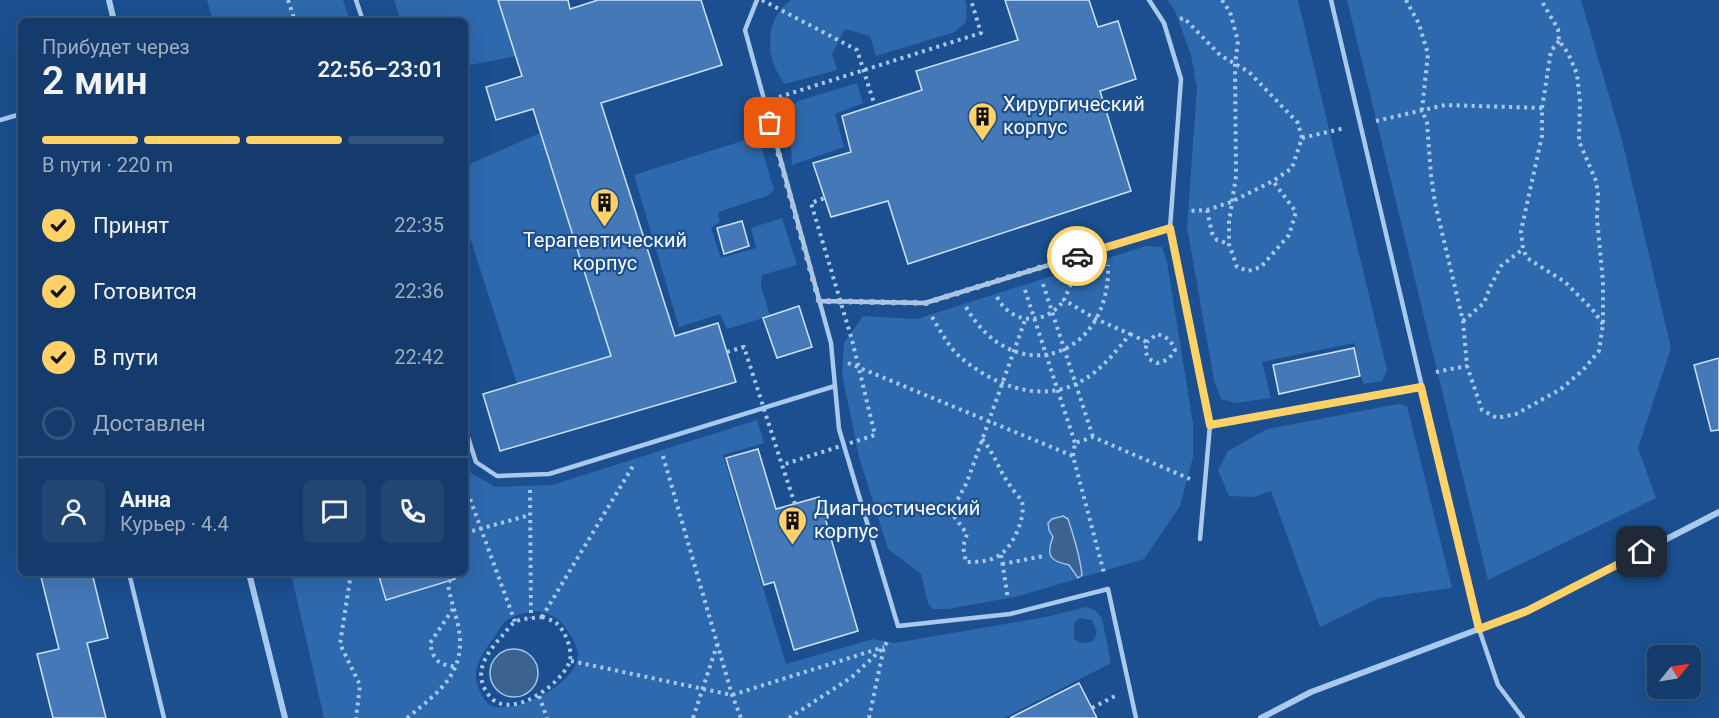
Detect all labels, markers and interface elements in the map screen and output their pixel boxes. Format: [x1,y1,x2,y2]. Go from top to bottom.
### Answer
text: Прибудет через [42,35,190,59]
text: 22:56–23:01 [317,57,444,82]
text: 2 мин [42,58,148,104]
place label: Хирургический корпус [1003,92,1145,139]
pin [744,97,795,148]
building icon: Хирургический корпус [966,100,998,142]
icon: bag [753,106,786,139]
text: В пути · 220 m [42,153,173,177]
building icon: Терапевтический корпус [589,186,621,228]
icon: check [42,209,75,242]
text: Принят [93,213,169,238]
text: 22:35 [394,213,444,237]
courier [1047,226,1107,286]
place label: Терапевтический корпус [523,228,687,275]
icon: car [1061,240,1094,273]
icon: check [42,275,75,308]
text: Готовится [93,279,197,304]
text: 22:36 [394,279,444,303]
icon: check [42,341,75,374]
text: В пути [93,345,159,370]
text: 22:42 [394,345,444,369]
text: Доставлен [93,411,206,436]
button: person [42,480,105,543]
button: chat [303,480,366,543]
button: phone [381,480,444,543]
text: Анна [120,487,171,512]
place label: Диагностический корпус [814,496,980,543]
building icon: Диагностический корпус [777,504,809,546]
text: Курьер · 4.4 [120,512,229,536]
pin [1616,526,1667,577]
icon: home [1625,535,1658,568]
north arrow [1647,645,1701,699]
map controls [1647,645,1701,699]

